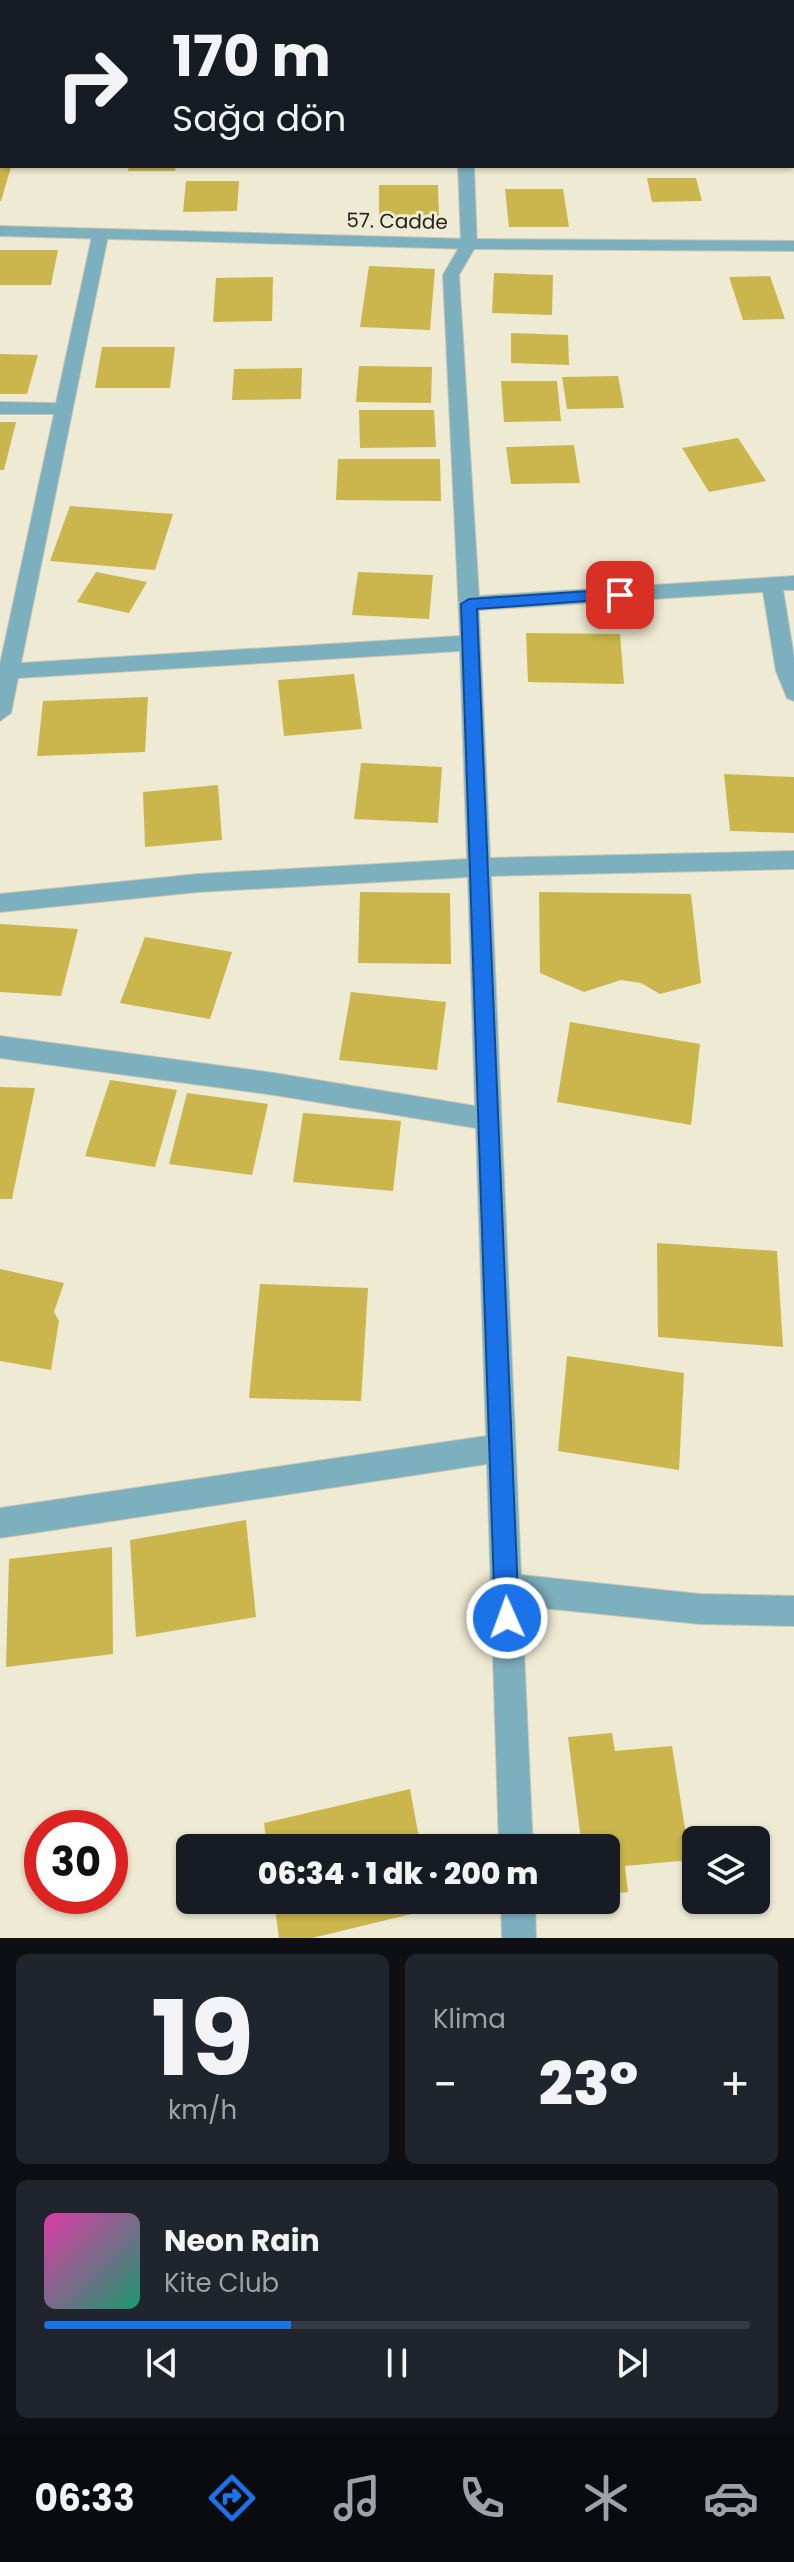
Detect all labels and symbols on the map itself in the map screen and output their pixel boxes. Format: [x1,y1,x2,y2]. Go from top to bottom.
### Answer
street label: 57. Cadde [346,206,448,236]
pin [586,561,654,629]
position arrow [465,1576,549,1660]
speed limit sign: 30 [24,1810,128,1914]

